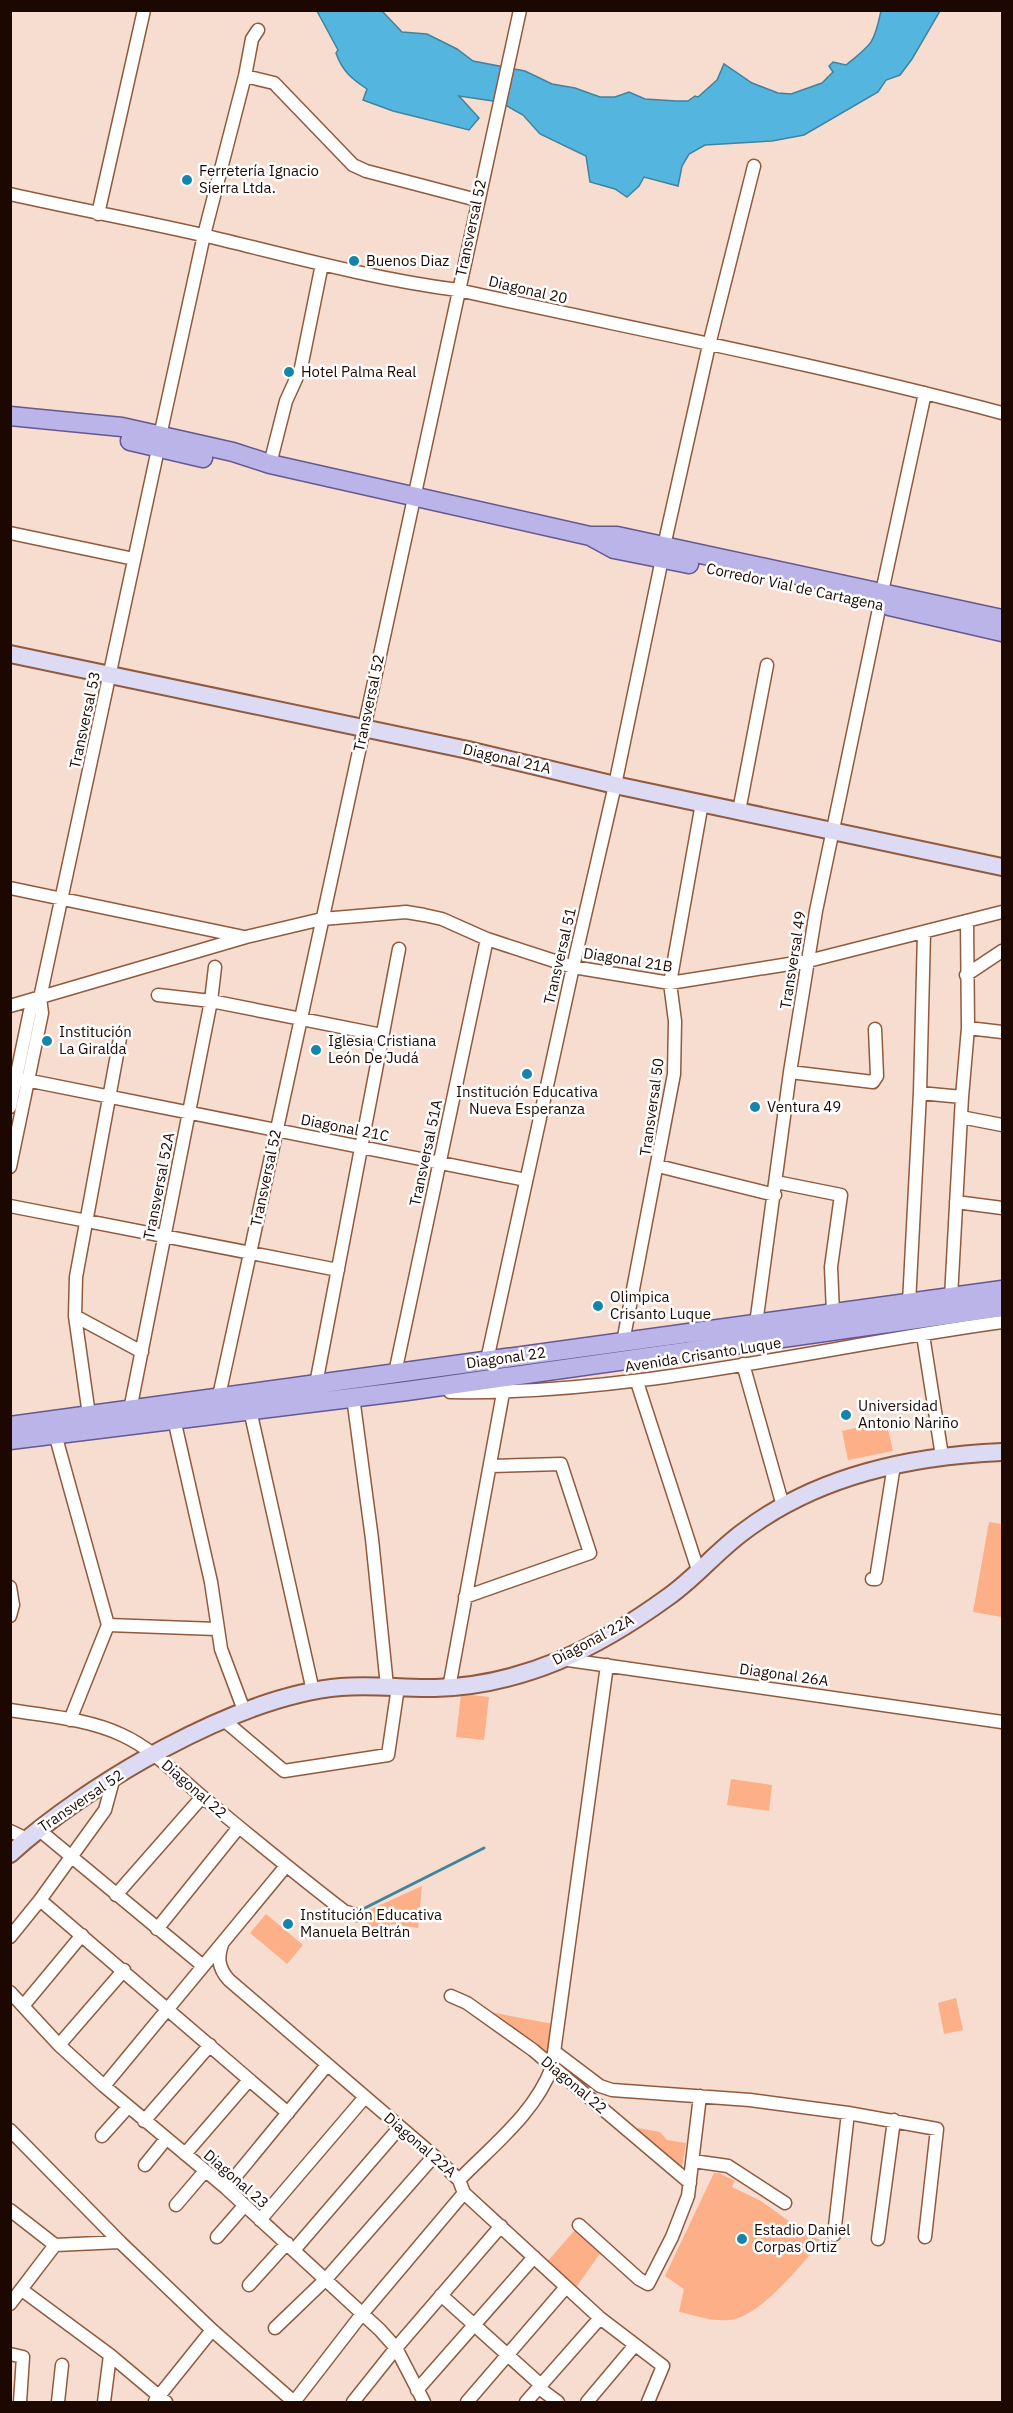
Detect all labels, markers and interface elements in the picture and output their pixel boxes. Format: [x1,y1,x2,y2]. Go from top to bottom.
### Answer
place label: Ferretería Ignacio Sierra Ltda. [199,161,319,197]
marker: Ferretería Ignacio Sierra Ltda. [180,173,194,187]
street label: Transversal 52 [451,178,490,278]
place label: Buenos Diaz [366,251,449,270]
marker: Buenos Diaz [347,254,361,268]
street label: Diagonal 20 [487,271,569,308]
place label: Hotel Palma Real [301,362,416,381]
marker: Hotel Palma Real [282,365,296,379]
street label: Corredor Vial de Cartagena [705,558,886,615]
street label: Transversal 52 [349,653,388,753]
street label: Transversal 53 [65,670,104,770]
street label: Diagonal 21A [461,739,553,778]
street label: Transversal 51 [539,906,580,1006]
street label: Transversal 49 [775,910,810,1010]
street label: Diagonal 21B [582,943,674,976]
place label: Institución La Giralda [59,1022,132,1058]
place label: Iglesia Cristiana León De Judá [328,1031,436,1067]
marker: Institución La Giralda [40,1034,54,1048]
marker: Iglesia Cristiana León De Judá [309,1043,323,1057]
street label: Transversal 50 [635,1057,668,1157]
marker: Institución Educativa Nueva Esperanza [520,1067,534,1081]
place label: Institución Educativa Nueva Esperanza [456,1082,598,1118]
street label: Transversal 51A [405,1097,446,1208]
place label: Ventura 49 [767,1097,841,1116]
marker: Ventura 49 [748,1100,762,1114]
street label: Diagonal 21C [299,1110,391,1145]
street label: Transversal 52 [246,1128,285,1228]
street label: Transversal 52A [139,1130,178,1241]
place label: Olimpica Crisanto Luque [610,1287,711,1323]
marker: Olimpica Crisanto Luque [591,1299,605,1313]
street label: Avenida Crisanto Luque [623,1333,783,1376]
street label: Diagonal 22 [465,1343,547,1372]
place label: Universidad Antonio Nariño [858,1396,959,1432]
marker: Universidad Antonio Nariño [839,1408,853,1422]
street label: Diagonal 22A [549,1610,637,1669]
street label: Diagonal 26A [738,1659,830,1690]
street label: Diagonal 22 [158,1755,231,1822]
street label: Transversal 52 [34,1765,127,1836]
place label: Institución Educativa Manuela Beltrán [300,1905,442,1941]
marker: Institución Educativa Manuela Beltrán [281,1917,295,1931]
street label: Diagonal 22 [537,2052,611,2118]
street label: Diagonal 22A [380,2108,461,2182]
street label: Diagonal 23 [200,2145,273,2212]
place label: Estadio Daniel Corpas Ortiz [754,2220,850,2256]
marker: Estadio Daniel Corpas Ortiz [735,2232,749,2246]

